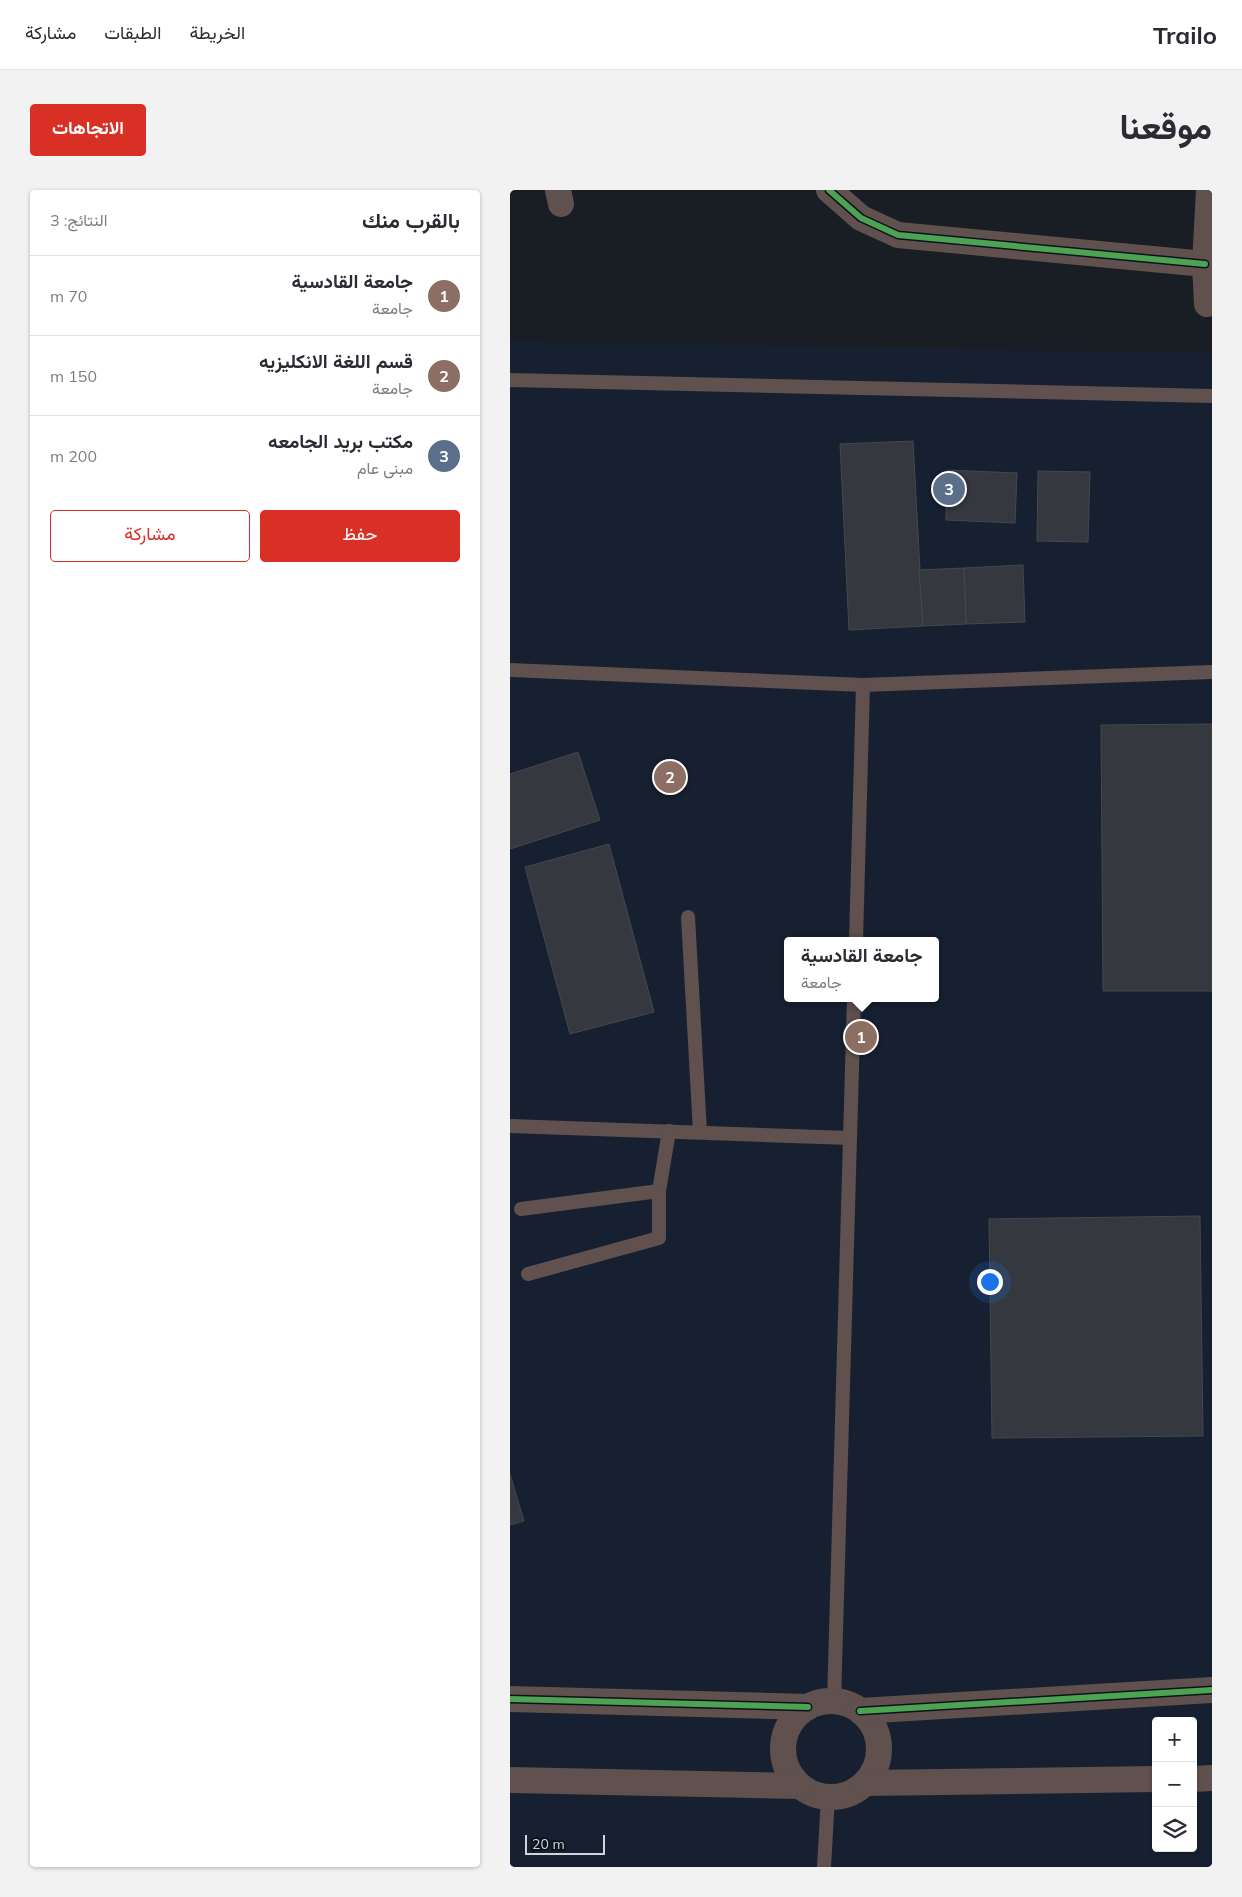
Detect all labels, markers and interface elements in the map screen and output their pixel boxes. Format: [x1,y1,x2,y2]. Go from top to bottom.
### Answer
text: Trailo [1153,20,1217,50]
text: مشاركة [25,21,76,44]
text: الطبقات [104,21,161,44]
text: الخريطة [189,21,245,44]
button: الاتجاهات [30,104,146,156]
text: موقعنا [1119,104,1212,148]
text: بالقرب منك [362,207,460,233]
text: النتائج: 3 [50,210,107,230]
text: جامعة القادسية [291,269,413,293]
text: 70 m [50,286,87,306]
text: 1 [439,286,449,306]
text: جامعة [372,298,413,318]
text: قسم اللغة الانكليزيه [259,349,413,373]
text: 150 m [50,366,97,386]
text: 2 [439,366,449,386]
text: جامعة [372,378,413,398]
text: مكتب بريد الجامعه [268,429,413,453]
text: 200 m [50,446,97,466]
text: 3 [439,446,449,466]
text: مبنى عام [357,458,413,478]
pin: 3 [933,470,965,508]
button: مشاركة [50,510,250,562]
button: حفظ [260,510,460,562]
pin: 2 [654,758,686,796]
popup [784,937,939,1002]
text: جامعة القادسية [801,943,922,967]
text: جامعة [801,972,842,992]
pin: 1 [845,1018,877,1056]
your location [977,1269,1003,1295]
map controls [1152,1717,1197,1852]
button: + [1152,1717,1197,1762]
button: − [1152,1762,1197,1807]
button: layers [1152,1807,1197,1852]
scale bar [525,1832,605,1855]
text: 20 m [532,1835,565,1853]

